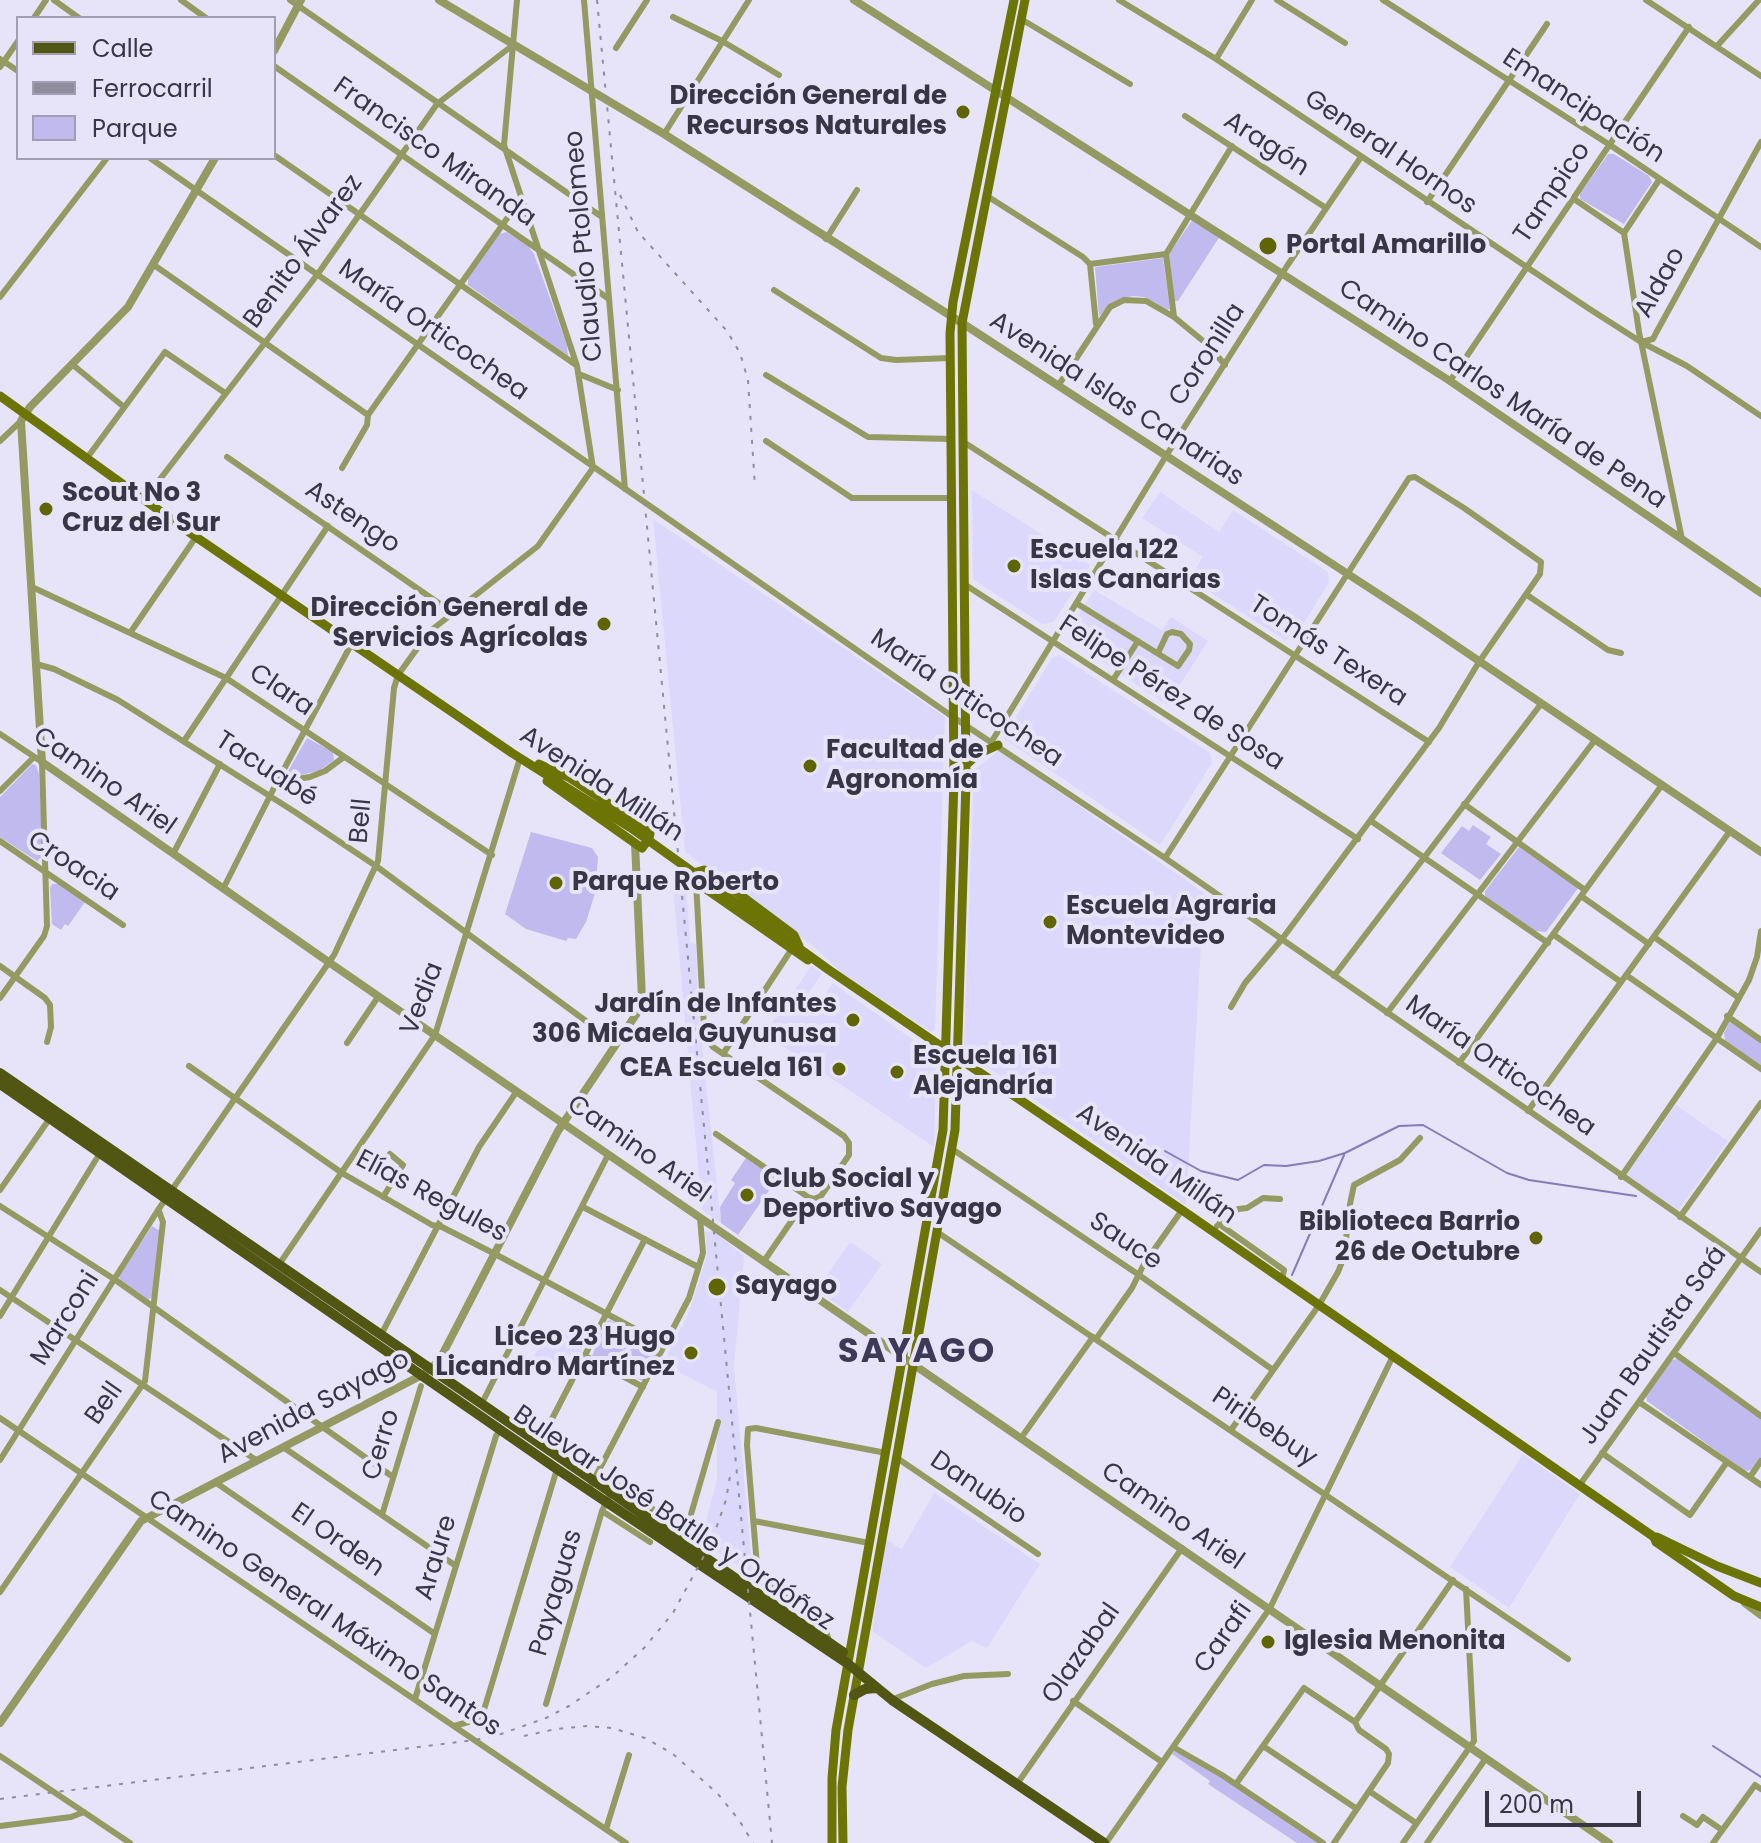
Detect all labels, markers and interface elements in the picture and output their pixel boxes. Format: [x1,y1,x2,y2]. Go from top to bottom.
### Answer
legend [16,16,276,160]
text: Calle [92,32,153,65]
street label: Emancipación [1496,43,1670,171]
street label: Francisco Miranda [327,71,541,235]
text: Ferrocarril [92,72,213,105]
place label: Dirección General de Recursos Naturales [670,81,947,142]
street label: General Hornos [1298,84,1482,222]
marker: Dirección General de Recursos Naturales [954,103,972,121]
street label: Aragón [1217,106,1315,184]
text: Parque [92,112,178,145]
street label: Claudio Ptolomeo [559,129,611,363]
street label: Tampico [1508,137,1598,249]
street label: Benito Álvarez [238,169,370,335]
place label: Portal Amarillo [1286,230,1486,262]
marker: Portal Amarillo [1257,235,1279,257]
street label: Aldao [1629,242,1693,324]
street label: María Orticochea [332,254,534,408]
street label: Camino Carlos María de Pena [1332,273,1672,517]
street label: Coronilla [1163,298,1253,412]
street label: Avenida Islas Canarias [983,306,1249,494]
street label: Astengo [299,475,405,561]
place label: Scout No 3 Cruz del Sur [62,478,220,540]
marker: Scout No 3 Cruz del Sur [37,500,55,518]
place label: Escuela 122 Islas Canarias [1030,535,1221,596]
marker: Escuela 122 Islas Canarias [1005,557,1023,575]
street label: Tomás Texera [1243,589,1413,715]
place label: Dirección General de Servicios Agrícolas [311,593,588,654]
street label: Felipe Pérez de Sosa [1053,610,1289,778]
marker: Dirección General de Servicios Agrícolas [595,615,613,633]
street label: María Orticochea [864,623,1068,775]
street label: Clara [243,658,319,724]
street label: Avenida Millán [513,720,689,850]
street label: Camino Ariel [27,721,181,843]
street label: Tacuabé [209,726,323,814]
place label: Facultad de Agronomía [826,735,984,796]
marker: Facultad de Agronomía [801,757,819,775]
street label: Bell [345,797,379,845]
street label: Croacia [21,825,125,909]
place label: Parque Roberto [572,867,779,899]
marker: Parque Roberto [547,874,565,892]
place label: Escuela Agraria Montevideo [1066,891,1277,952]
marker: Escuela Agraria Montevideo [1041,913,1059,931]
street label: Vedia [395,958,451,1040]
place label: Jardín de Infantes 306 Micaela Guyunusa [532,989,837,1050]
street label: María Orticochea [1399,990,1601,1144]
marker: Jardín de Infantes 306 Micaela Guyunusa [844,1011,862,1029]
place label: Escuela 161 Alejandría [913,1041,1058,1102]
place label: CEA Escuela 161 [620,1053,823,1085]
marker: CEA Escuela 161 [830,1060,848,1078]
marker: Escuela 161 Alejandría [888,1063,906,1081]
street label: Camino Ariel [561,1089,715,1211]
street label: Avenida Millán [1070,1098,1242,1232]
street label: Elías Regules [350,1144,512,1250]
place label: Club Social y Deportivo Sayago [763,1164,1002,1226]
marker: Club Social y Deportivo Sayago [738,1186,756,1204]
street label: Sauce [1083,1206,1167,1278]
place label: Biblioteca Barrio 26 de Octubre [1299,1207,1520,1268]
marker: Biblioteca Barrio 26 de Octubre [1527,1229,1545,1247]
street label: Juan Bautista Saá [1574,1241,1734,1451]
street label: Marconi [25,1266,107,1372]
place label: Sayago [735,1271,837,1303]
marker: Sayago [706,1276,728,1298]
place label: Liceo 23 Hugo Licandro Martínez [435,1322,675,1384]
district label: SAYAGO [838,1333,996,1373]
street label: Avenida Sayago [213,1344,415,1472]
marker: Liceo 23 Hugo Licandro Martínez [682,1344,700,1362]
street label: Bell [79,1377,131,1431]
street label: Piribebuy [1205,1381,1323,1475]
street label: Bulevar José Batlle y Ordóñez [507,1400,839,1638]
street label: Cerro [357,1406,407,1484]
street label: Danubio [924,1445,1032,1533]
street label: Camino Ariel [1095,1456,1249,1578]
street label: Camino General Máximo Santos [142,1484,506,1744]
street label: El Orden [284,1497,390,1585]
street label: Araure [409,1512,465,1604]
street label: Payaguas [524,1526,590,1660]
street label: Carafi [1188,1596,1260,1680]
street label: Olazabal [1036,1598,1128,1710]
place label: Iglesia Menonita [1284,1626,1506,1658]
marker: Iglesia Menonita [1259,1633,1277,1651]
scale bar [1489,1775,1645,1825]
text: 200 m [1499,1788,1574,1821]

